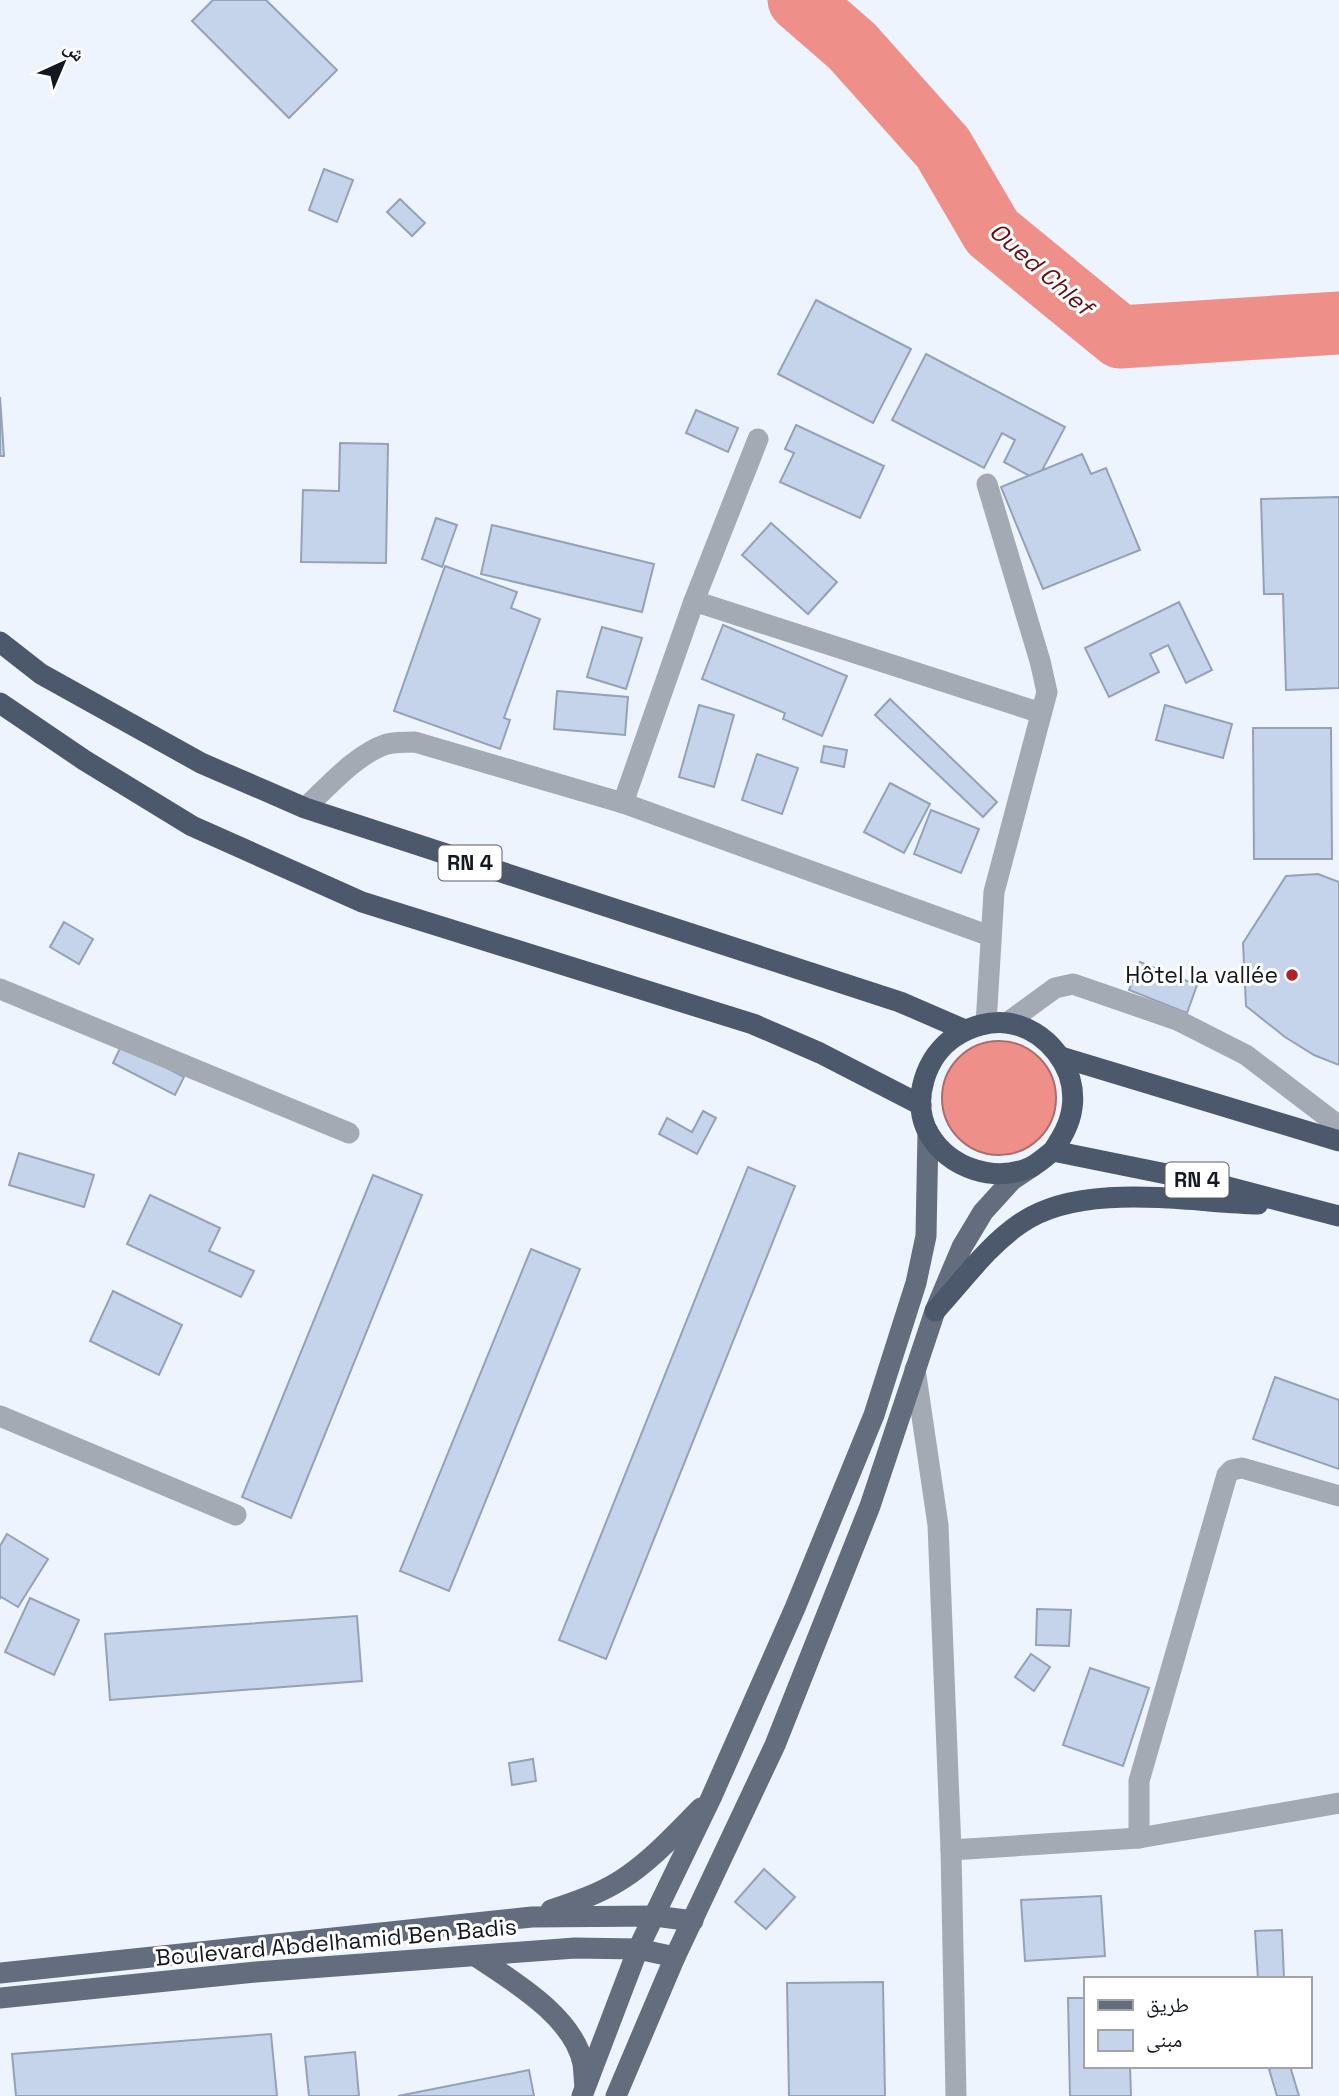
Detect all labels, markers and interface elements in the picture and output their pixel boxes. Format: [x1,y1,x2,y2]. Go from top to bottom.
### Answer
north arrow [28,28,98,98]
text: ش [59,35,90,67]
water label: Oued Chlef [983,215,1102,324]
road number: RN 4 [438,846,502,880]
place label: Hôtel la vallée [1125,960,1278,990]
marker: Hôtel la vallée [1284,967,1300,983]
road number: RN 4 [1166,1162,1228,1198]
street label: Boulevard Abdelhamid Ben Badis [154,1911,518,1973]
legend [1084,1977,1311,2068]
text: طريق [1146,1991,1189,2018]
text: مبنى [1146,2026,1182,2053]

